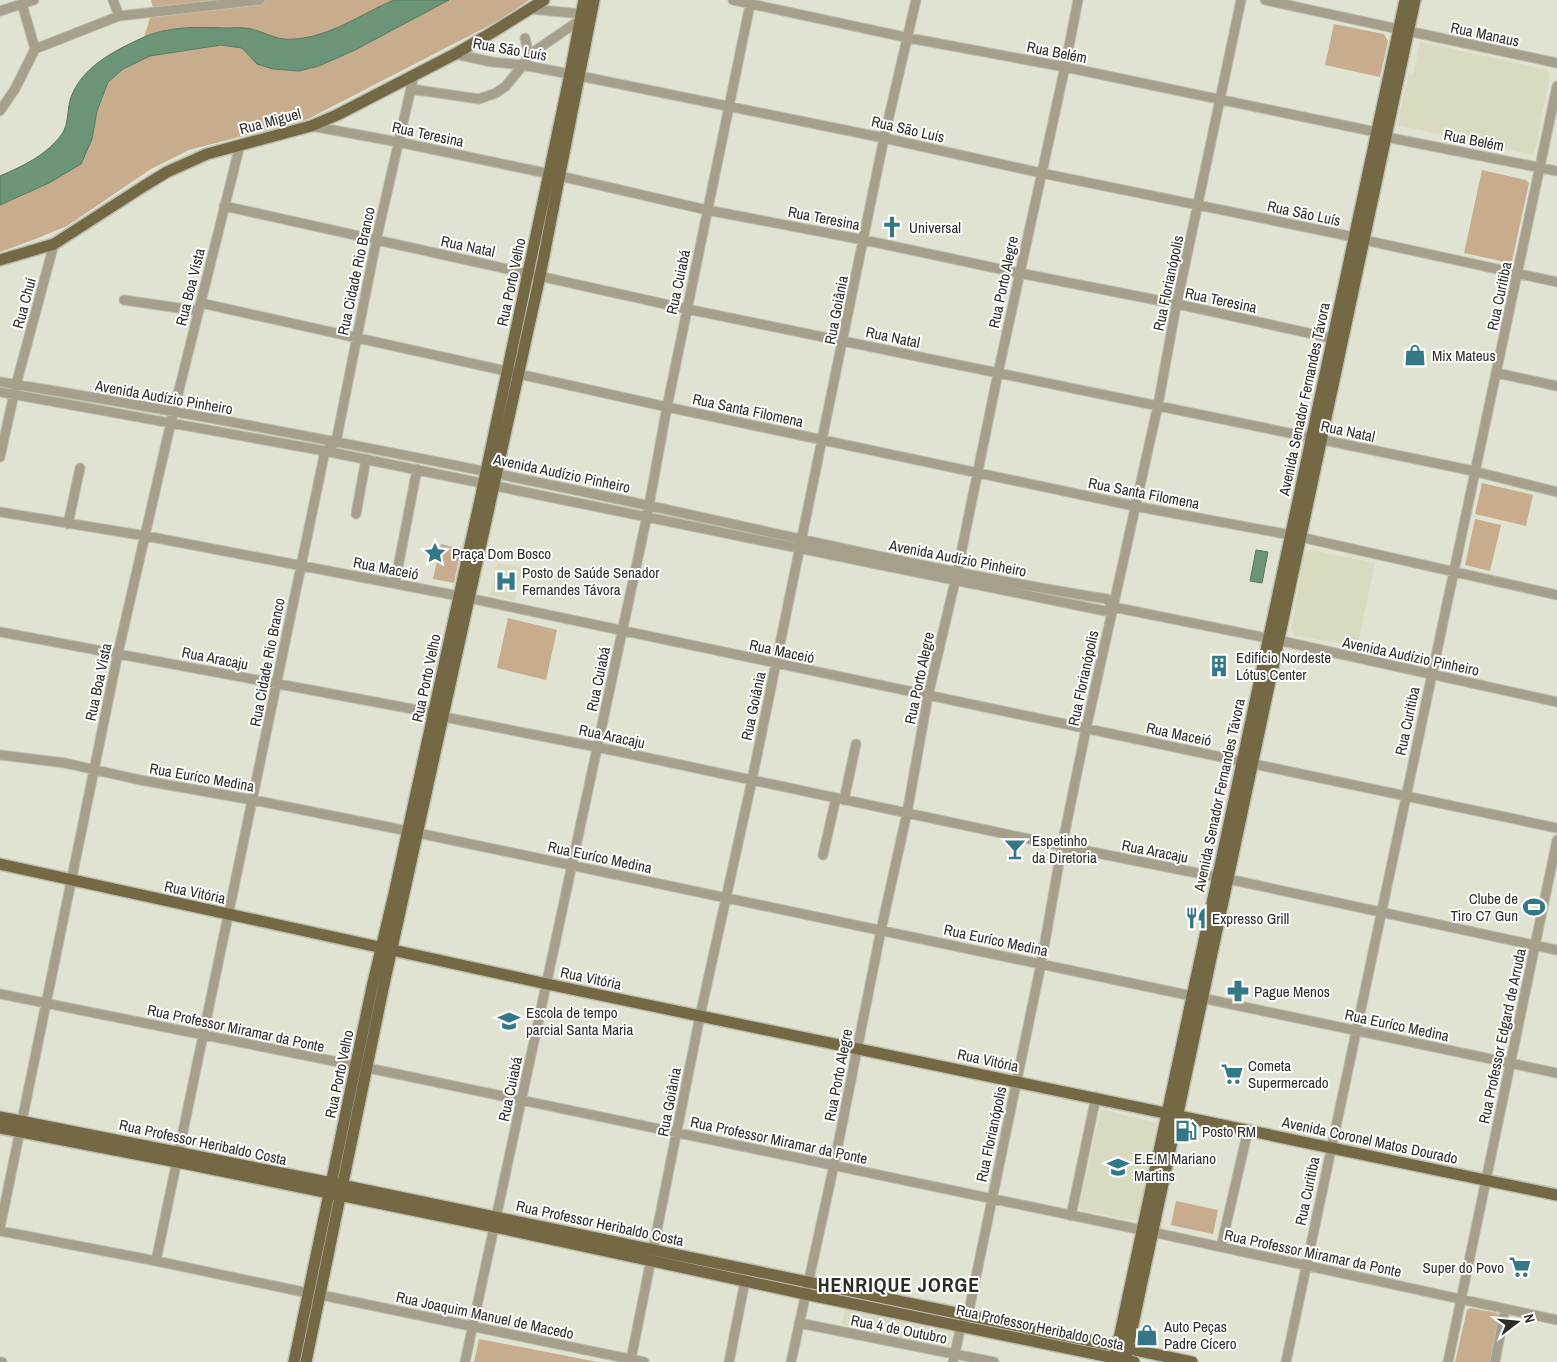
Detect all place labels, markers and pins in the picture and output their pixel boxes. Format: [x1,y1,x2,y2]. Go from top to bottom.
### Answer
church icon: Universal [879,214,905,240]
place label: Universal [909,217,961,238]
shop icon: Mix Mateus [1402,342,1428,368]
place label: Mix Mateus [1432,345,1496,366]
place icon: Praça Dom Bosco [422,540,448,566]
place label: Praça Dom Bosco [452,543,551,564]
place label: Posto de Saúde Senador Fernandes Távora [522,562,659,600]
hospital icon: Posto de Saúde Senador Fernandes Távora [493,568,519,594]
place label: Edifício Nordeste Lótus Center [1236,647,1331,685]
building icon: Edifício Nordeste Lótus Center [1206,653,1232,679]
place label: Espetinho da Diretoria [1032,830,1097,868]
bar icon: Espetinho da Diretoria [1002,836,1028,862]
place label: Clube de Tiro C7 Gun [1451,888,1518,926]
sports icon: Clube de Tiro C7 Gun [1521,894,1547,920]
restaurant icon: Expresso Grill [1183,905,1209,931]
place label: Expresso Grill [1212,908,1289,929]
pharmacy icon: Pague Menos [1225,978,1251,1004]
place label: Pague Menos [1254,981,1330,1002]
place label: Escola de tempo parcial Santa Maria [526,1002,634,1040]
school or university icon: Escola de tempo parcial Santa Maria [496,1008,522,1034]
place label: Cometa Supermercado [1248,1055,1329,1093]
supermarket icon: Cometa Supermercado [1219,1061,1245,1087]
fuel station icon: Posto RM [1173,1118,1199,1144]
place label: Posto RM [1202,1121,1256,1142]
place label: E.E.M Mariano Martins [1134,1148,1216,1186]
school or university icon: E.E.M Mariano Martins [1105,1154,1131,1180]
supermarket icon: Super do Povo [1507,1254,1533,1280]
place label: Super do Povo [1423,1257,1504,1278]
place label: Auto Peças Padre Cícero [1163,1316,1237,1354]
shop icon: Auto Peças Padre Cícero [1134,1322,1160,1348]

